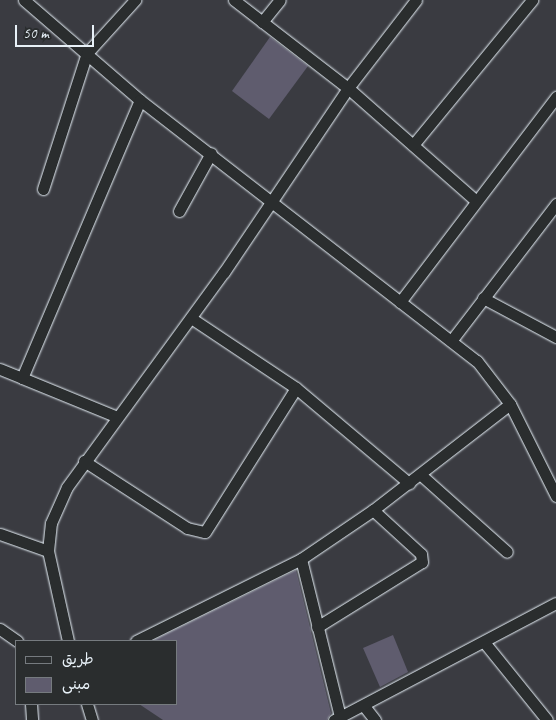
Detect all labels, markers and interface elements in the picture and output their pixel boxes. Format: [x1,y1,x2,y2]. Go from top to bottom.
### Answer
scale bar [18,15,96,47]
text: 50 m [23,24,49,43]
legend [15,640,178,705]
text: طريق [62,650,94,669]
text: مبنى [62,675,90,694]

